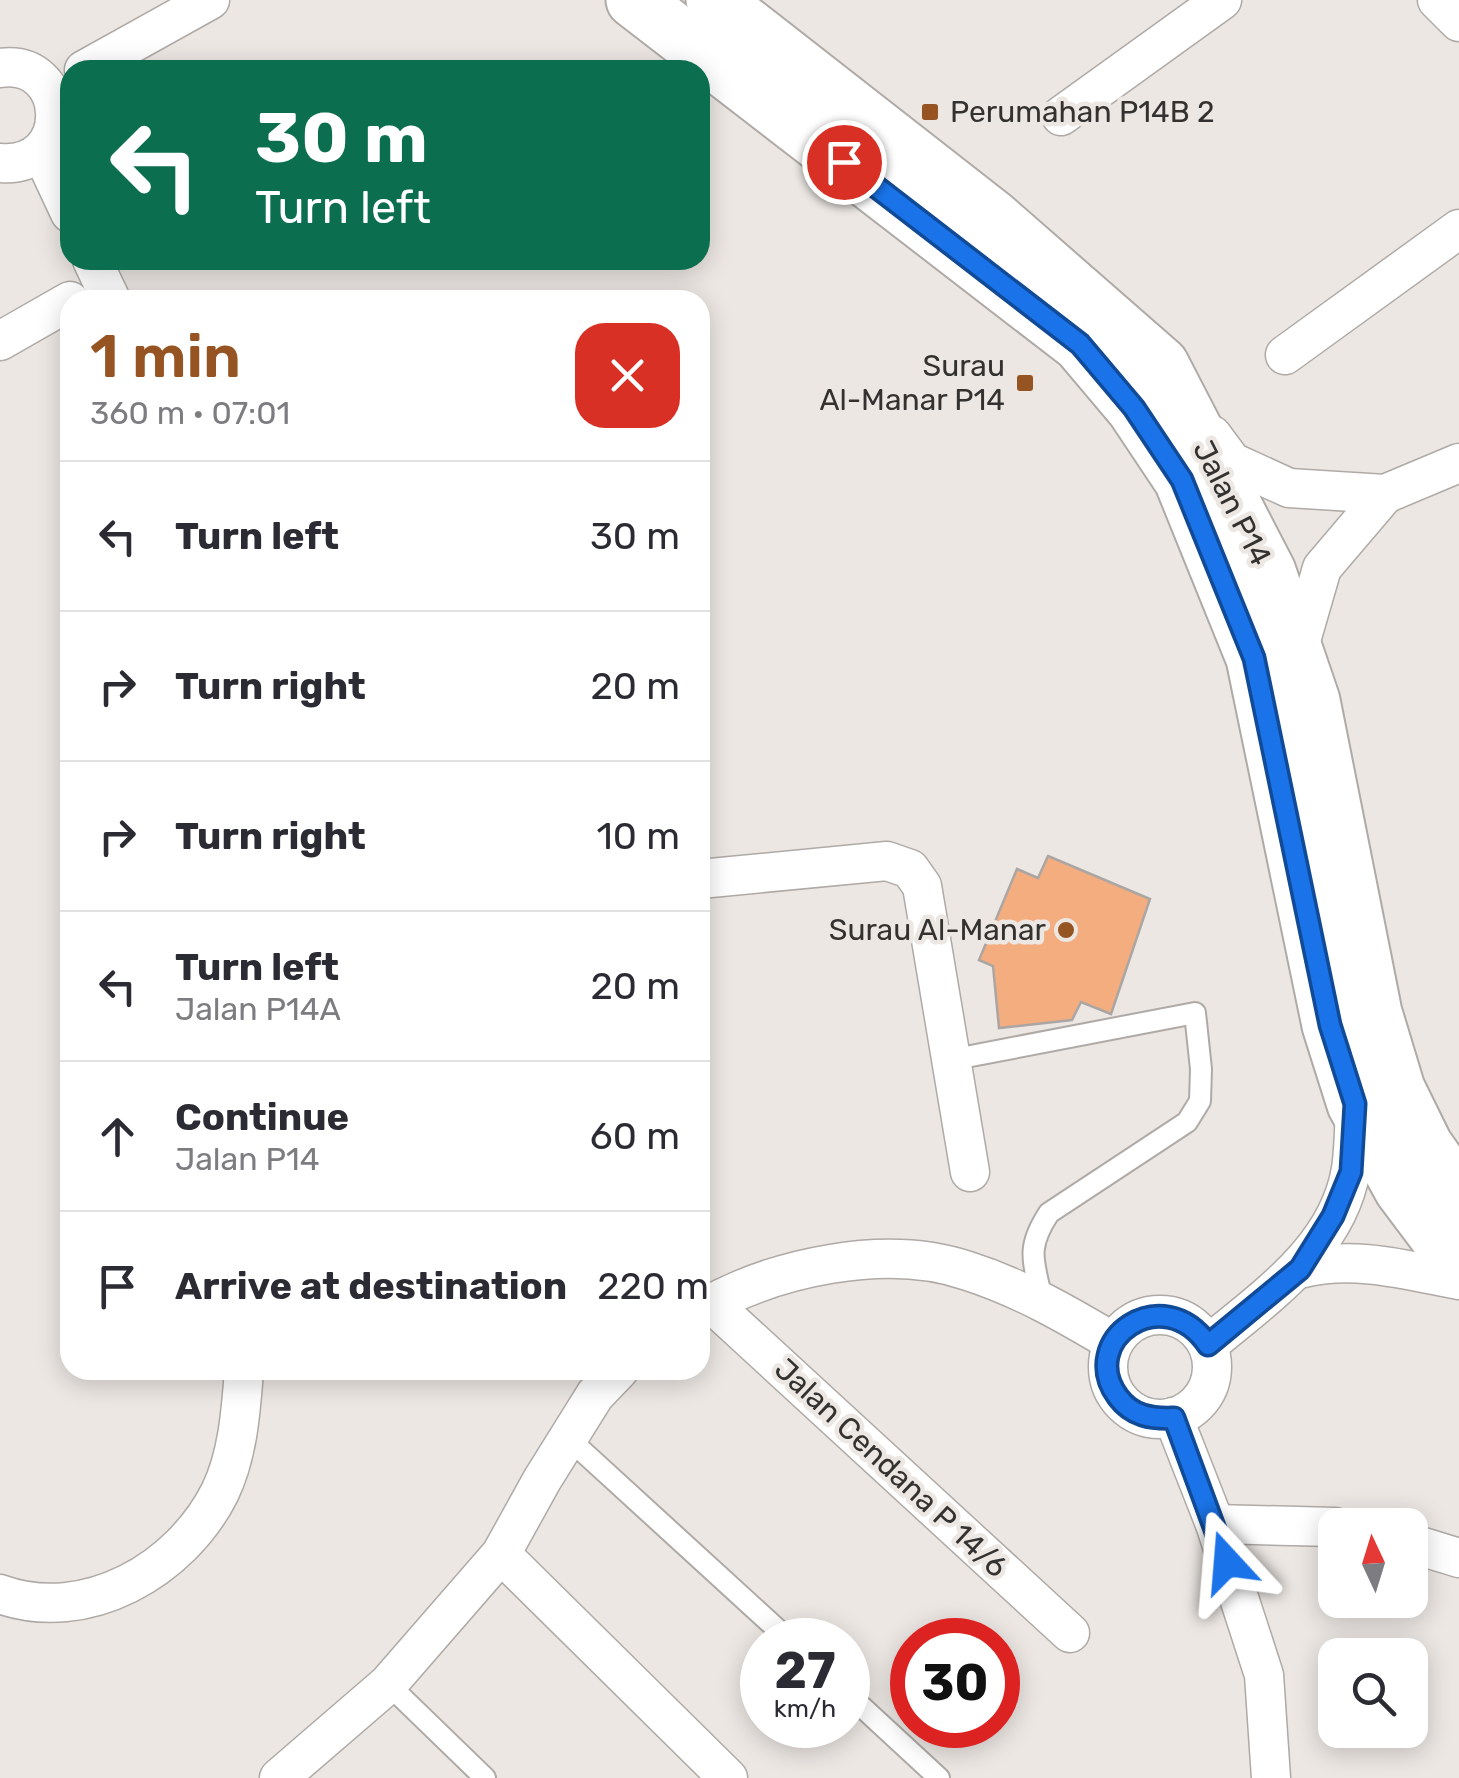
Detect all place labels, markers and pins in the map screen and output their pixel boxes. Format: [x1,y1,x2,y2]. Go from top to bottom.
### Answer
place label: Perumahan P14B 2 [950,94,1215,130]
marker: Perumahan P14B 2 [919,101,941,123]
pin [802,120,887,205]
place label: Surau Al-Manar P14 [819,348,1005,418]
marker: Surau Al-Manar P14 [1014,372,1036,394]
place label: Surau Al-Manar [829,912,1047,948]
marker: Surau Al-Manar [1055,919,1077,941]

